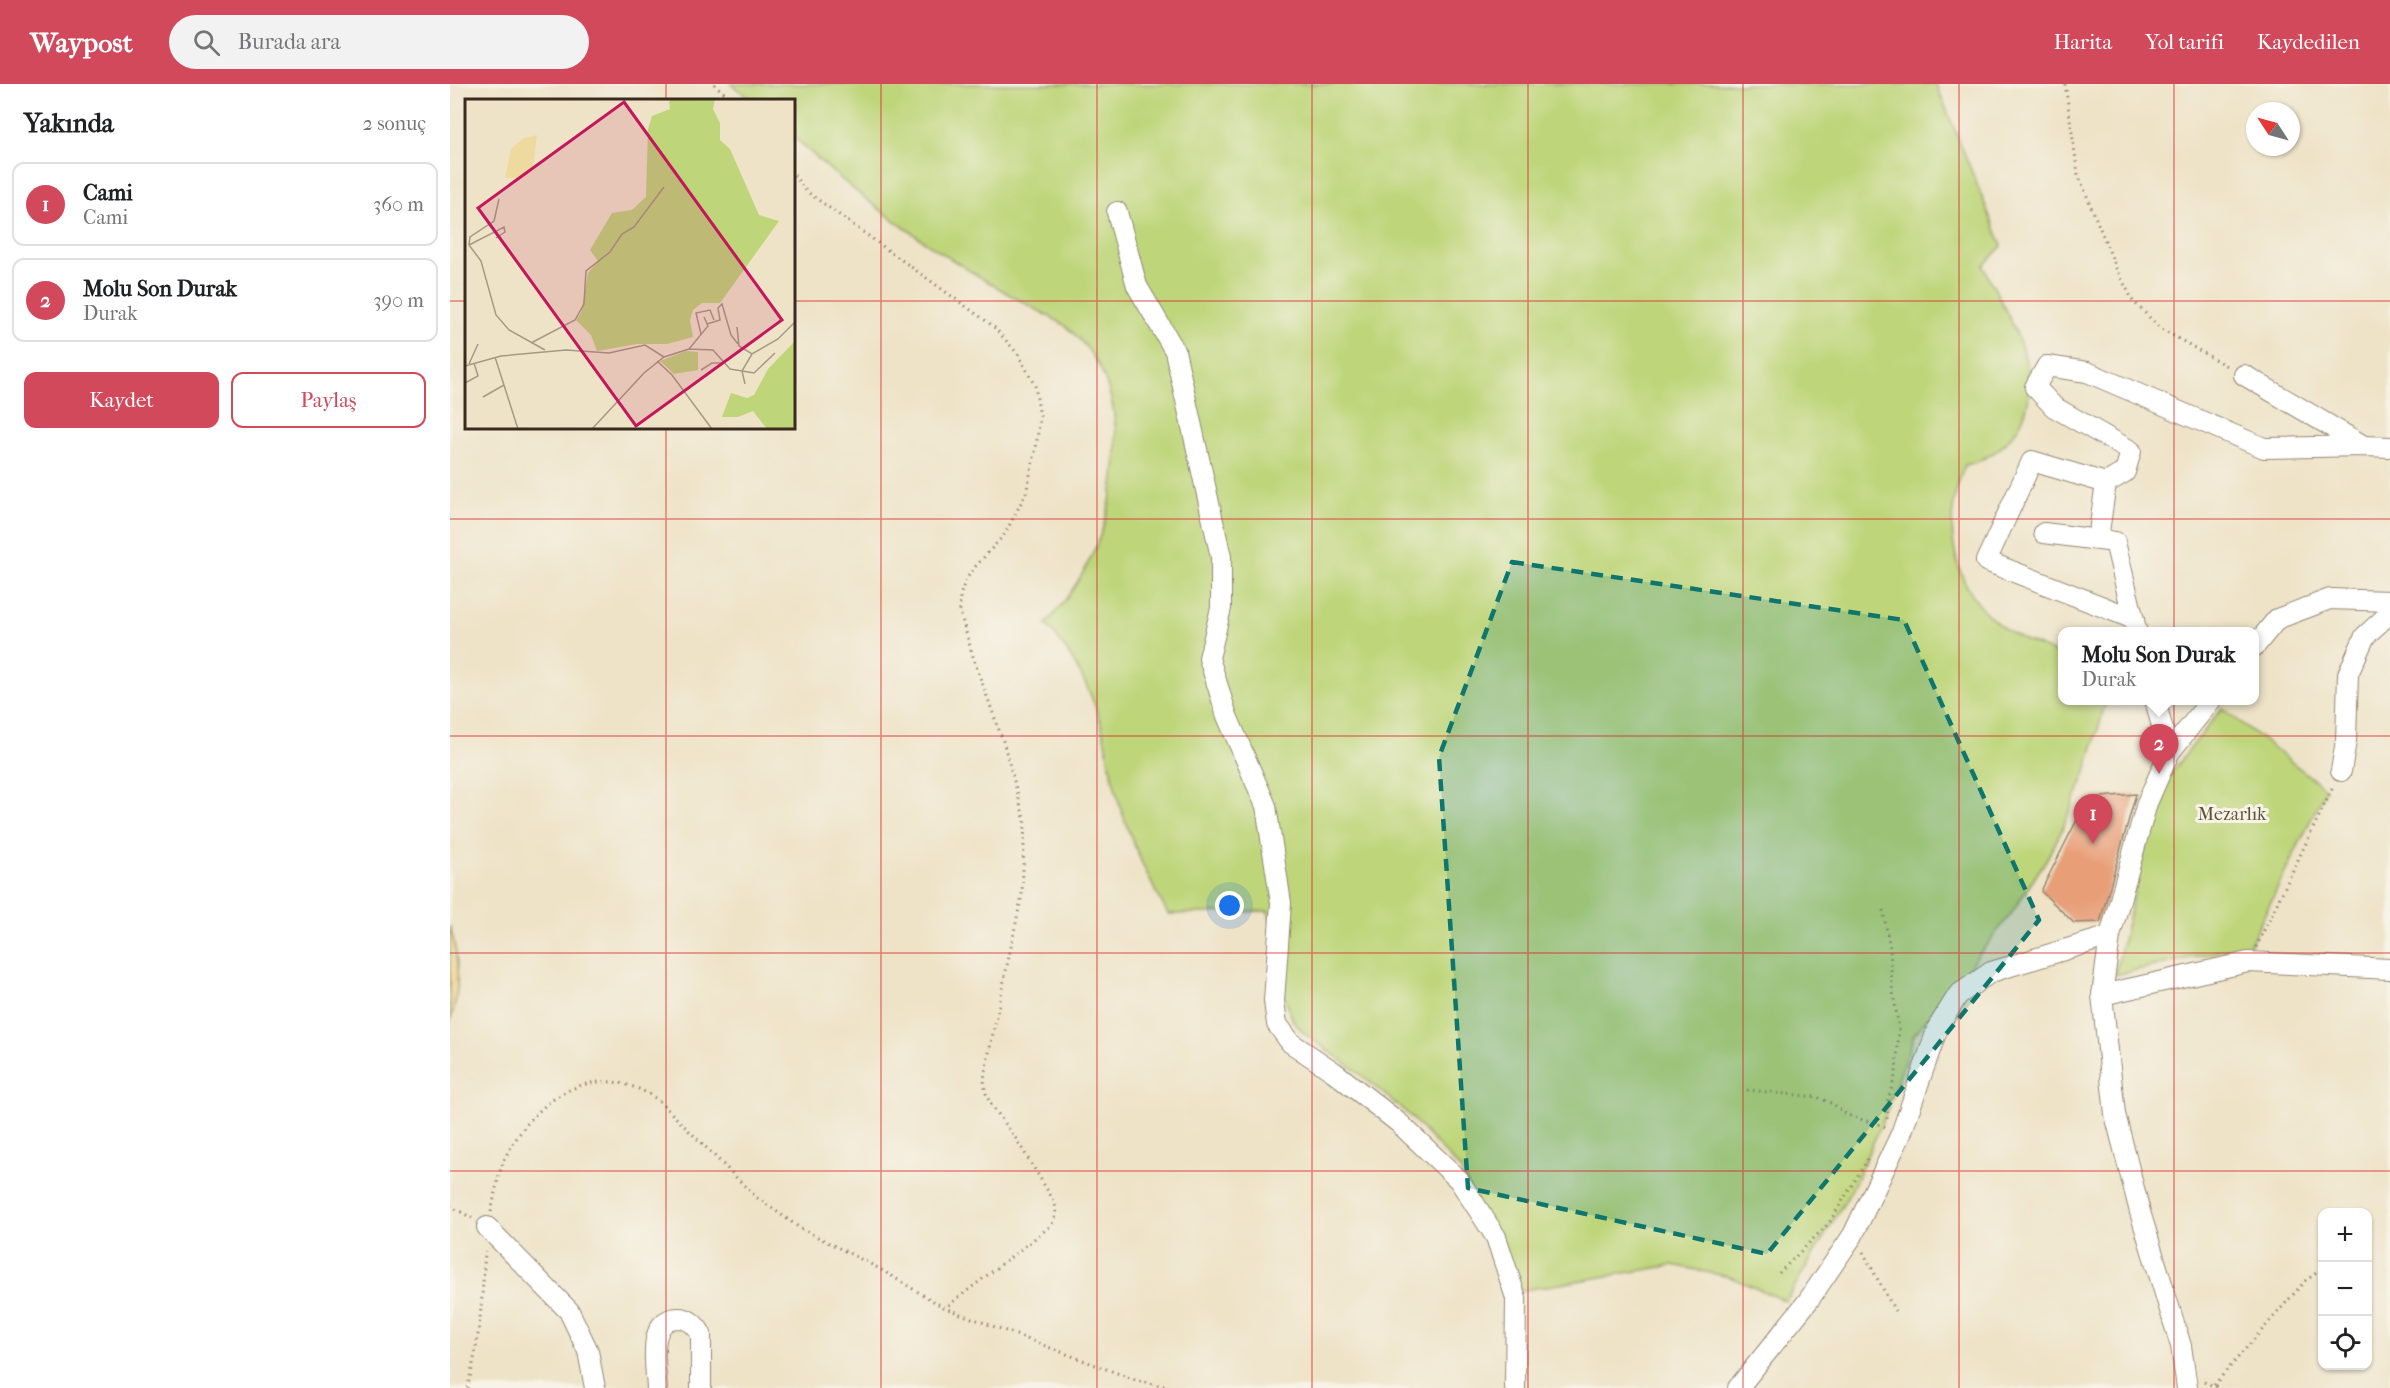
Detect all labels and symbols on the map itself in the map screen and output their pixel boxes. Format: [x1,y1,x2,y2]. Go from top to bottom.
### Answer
inset map [465,99,795,429]
north arrow [2246,102,2300,156]
pin: 2 [2140,724,2178,774]
pin: 1 [2074,794,2112,844]
park label: Mezarlık [2198,804,2267,825]
your location [1215,891,1244,920]

